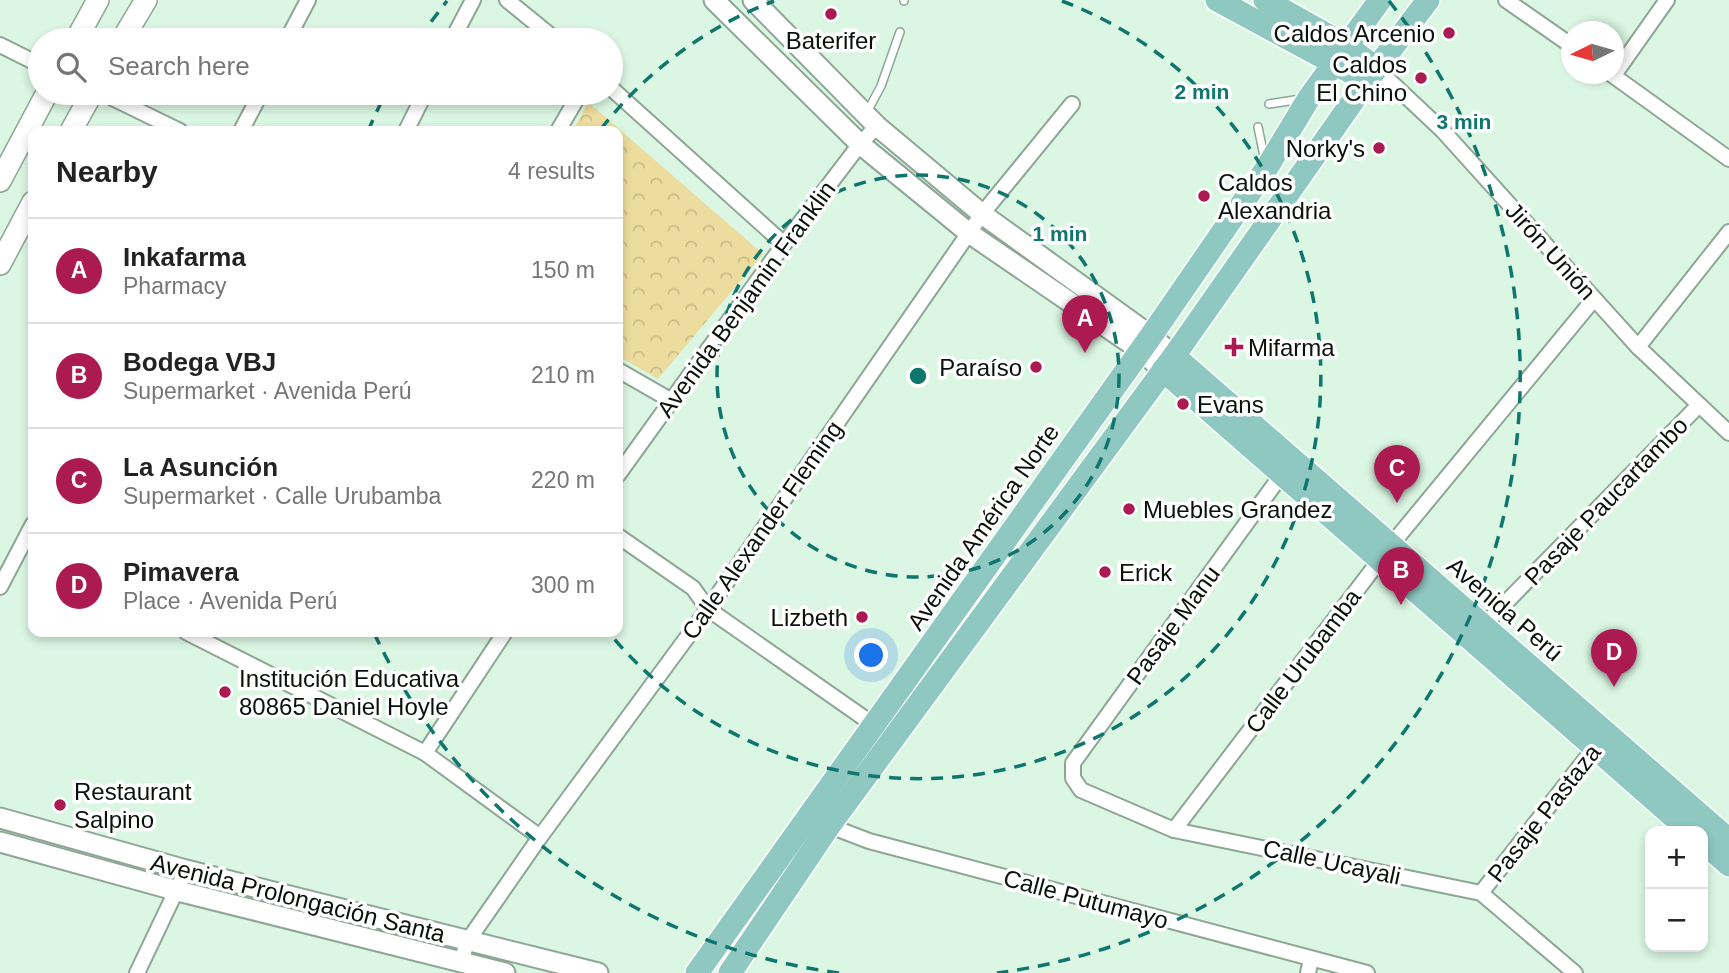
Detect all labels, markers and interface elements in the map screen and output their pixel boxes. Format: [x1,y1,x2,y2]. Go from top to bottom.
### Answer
marker: Baterifer [823,6,839,22]
place label: Caldos Arcenio [1274,20,1435,47]
north arrow [1561,21,1624,84]
marker: Caldos Arcenio [1441,25,1457,41]
place label: Baterifer [786,27,876,54]
search box [28,28,623,105]
icon: search [52,48,90,86]
text: Search here [108,51,250,81]
place label: Caldos El Chino [1316,51,1407,106]
marker: Caldos El Chino [1413,70,1429,86]
text: 2 min [1175,80,1229,103]
text: 3 min [1437,110,1491,133]
place label: Norky's [1286,135,1365,162]
marker: Norky's [1371,140,1387,156]
text: Nearby [56,155,158,188]
text: 4 results [508,158,595,184]
place label: Caldos Alexandria [1218,169,1332,224]
street label: Avenida Benjamin Franklin [651,176,841,422]
marker: Caldos Alexandria [1196,188,1212,204]
street label: Jirón Unión [1500,197,1602,305]
text: 1 min [1033,222,1087,245]
text: Inkafarma [123,242,246,272]
text: A [71,257,87,283]
text: 150 m [531,257,595,283]
text: Pharmacy [123,273,227,299]
pin: A [1062,295,1108,353]
place label: Mifarma [1248,334,1335,361]
marker: Mifarma [1226,339,1242,355]
text: Bodega VBJ [123,347,276,377]
place label: Paraíso [939,354,1022,381]
marker: Paraíso [1028,359,1044,375]
text: B [71,362,87,388]
text: 210 m [531,362,595,388]
centre of rings [906,364,930,388]
text: Supermarket · Avenida Perú [123,378,412,404]
place label: Evans [1197,391,1264,418]
marker: Evans [1175,396,1191,412]
street label: Pasaje Paucartambo [1519,411,1693,591]
street label: Calle Alexander Fleming [676,416,848,644]
street label: Avenida América Norte [902,419,1064,635]
pin: C [1374,445,1420,503]
text: La Asunción [123,452,278,482]
text: C [71,467,87,493]
text: 220 m [531,467,595,493]
text: Supermarket · Calle Urubamba [123,483,441,509]
place label: Muebles Grandez [1143,496,1332,523]
marker: Muebles Grandez [1121,501,1137,517]
pin: B [1378,547,1424,605]
street label: Avenida Perú [1442,552,1568,666]
text: Pimavera [123,557,239,587]
place label: Erick [1119,559,1173,586]
street label: Pasaje Manu [1121,560,1225,690]
marker: Erick [1097,564,1113,580]
text: D [71,572,87,598]
text: 300 m [531,572,595,598]
street label: Calle Urubamba [1240,583,1366,738]
text: Place · Avenida Perú [123,588,337,614]
place label: Lizbeth [771,604,848,631]
marker: Lizbeth [854,609,870,625]
pin: D [1591,629,1637,687]
your location [854,638,888,672]
place label: Institución Educativa 80865 Daniel Hoyle [239,665,460,720]
marker: Institución Educativa 80865 Daniel Hoyle [217,684,233,700]
street label: Pasaje Pastaza [1482,738,1606,887]
place label: Restaurant Salpino [74,778,192,833]
marker: Restaurant Salpino [52,797,68,813]
map controls [1645,826,1708,952]
button: + [1645,826,1708,889]
street label: Calle Ucayali [1261,834,1403,890]
street label: Avenida Prolongación Santa [148,848,449,948]
street label: Calle Putumayo [1001,864,1171,934]
button: − [1645,889,1708,952]

